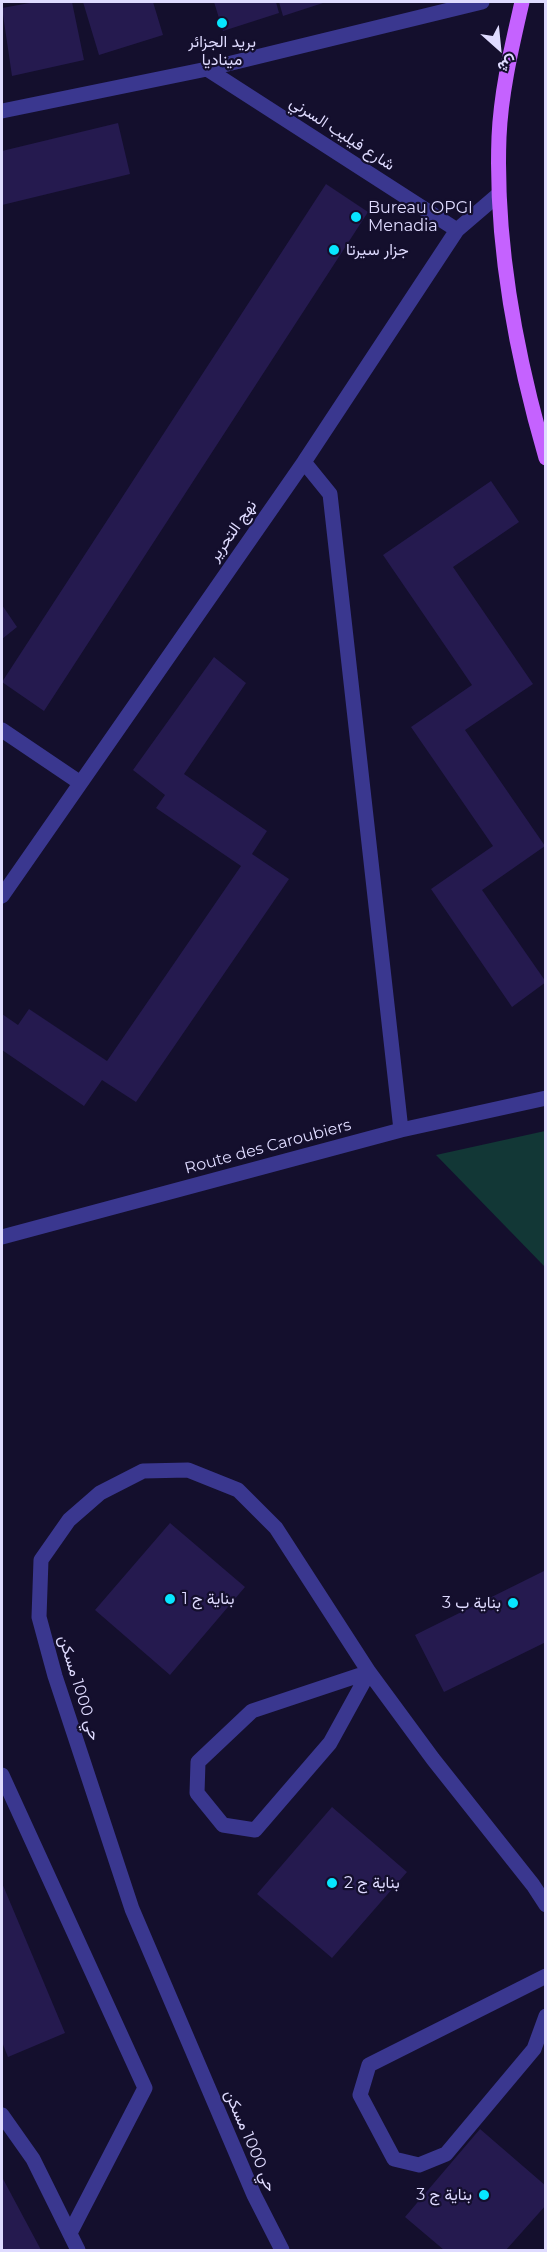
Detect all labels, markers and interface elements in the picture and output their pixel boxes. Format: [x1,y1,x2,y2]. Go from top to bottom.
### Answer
marker: بريد الجزائر ميناديا [215,16,229,30]
north arrow [469,18,529,78]
place label: بريد الجزائر ميناديا [188,32,256,70]
text: ش [495,52,520,77]
street label: شارع فيليب السرني [286,93,398,175]
place label: Bureau OPGI Menadia [368,198,473,236]
marker: Bureau OPGI Menadia [349,210,363,224]
place label: جزار سيرتا [346,240,409,260]
marker: جزار سيرتا [327,243,341,257]
street label: نهج التحرير [205,497,261,565]
street label: Route des Caroubiers [183,1116,353,1178]
place label: بناية ج 1 [182,1589,234,1609]
marker: بناية ج 1 [163,1592,177,1606]
place label: بناية ب 3 [442,1593,501,1613]
marker: بناية ب 3 [506,1596,520,1610]
street label: حي 1000 مسكن [54,1633,104,1743]
place label: بناية ج 2 [344,1873,400,1893]
marker: بناية ج 2 [325,1876,339,1890]
street label: حي 1000 مسكن [220,2087,280,2195]
place label: بناية ج 3 [416,2185,472,2205]
marker: بناية ج 3 [477,2188,491,2202]

